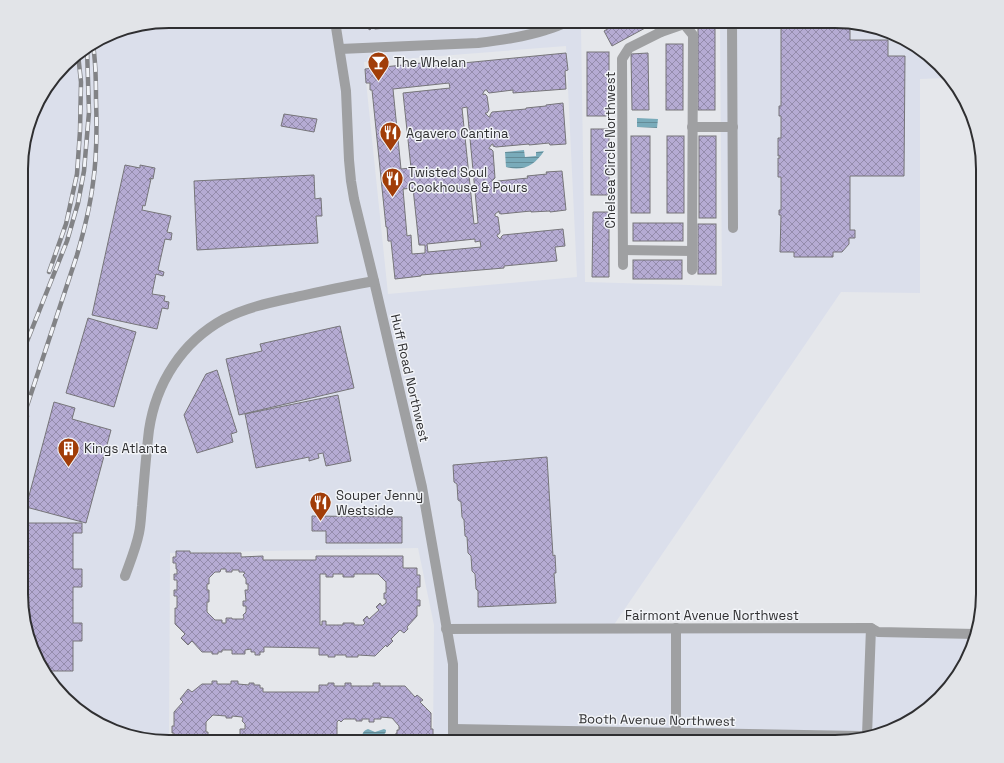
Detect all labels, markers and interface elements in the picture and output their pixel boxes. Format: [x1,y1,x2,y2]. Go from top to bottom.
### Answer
bar icon: The Whelan [365,49,391,82]
place label: The Whelan [394,54,466,71]
street label: Chelsea Circle Northwest [602,72,619,228]
restaurant icon: Agavero Cantina [378,120,404,153]
place label: Agavero Cantina [406,125,509,142]
place label: Twisted Soul Cookhouse & Pours [408,164,528,196]
restaurant icon: Twisted Soul Cookhouse & Pours [380,166,406,199]
street label: Huff Road Northwest [387,312,433,444]
building icon: Kings Atlanta [56,435,82,468]
place label: Kings Atlanta [84,440,168,457]
place label: Souper Jenny Westside [336,487,423,519]
restaurant icon: Souper Jenny Westside [308,489,334,522]
street label: Fairmont Avenue Northwest [625,607,799,624]
street label: Booth Avenue Northwest [578,710,736,730]

